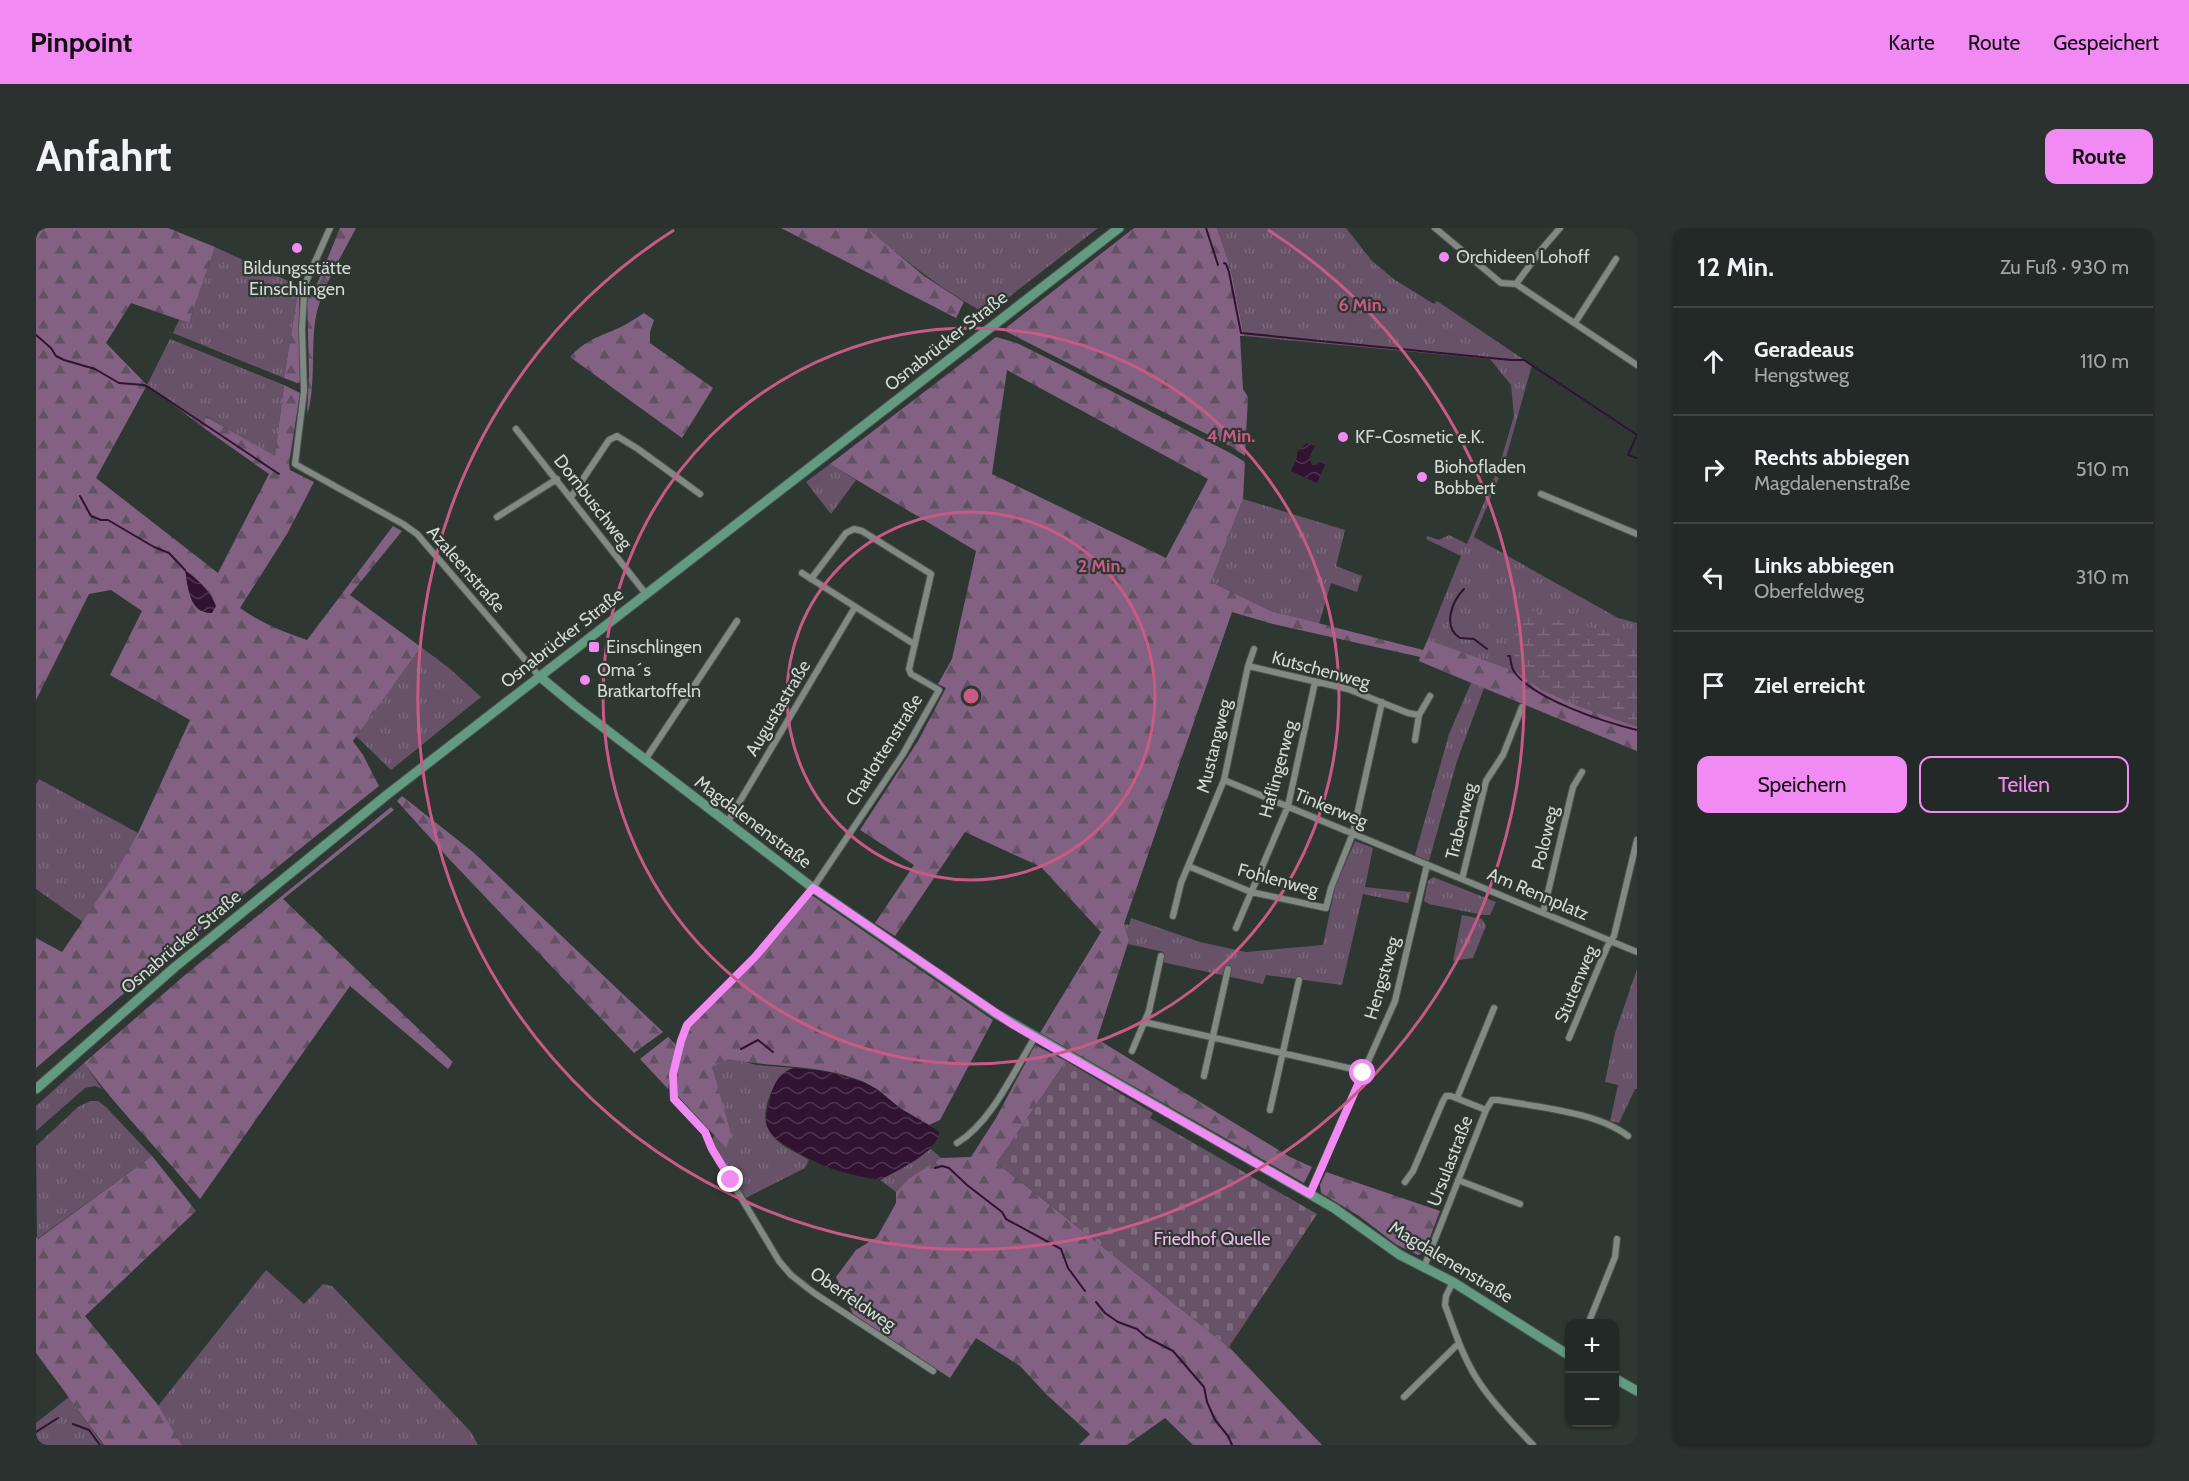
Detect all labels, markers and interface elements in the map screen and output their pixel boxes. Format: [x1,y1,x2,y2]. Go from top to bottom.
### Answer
text: Pinpoint [30,25,132,59]
text: Karte [1888,30,1935,55]
text: Route [1968,30,2020,55]
text: Gespeichert [2053,30,2159,55]
button: Route [2045,129,2153,184]
text: Anfahrt [36,130,172,182]
marker: Bildungsstätte Einschlingen [290,241,304,255]
place label: Orchideen Lohoff [1456,246,1590,268]
marker: Orchideen Lohoff [1437,250,1451,264]
text: 12 Min. [1697,251,1774,283]
text: Zu Fuß · 930 m [2000,255,2129,279]
place label: Bildungsstätte Einschlingen [243,257,351,300]
street label: Osnabrücker Straße [880,286,1012,396]
text: 6 Min. [1338,294,1386,316]
text: Geradeaus [1754,336,1854,363]
icon: ahead [1697,345,1730,378]
text: 110 m [2080,349,2129,373]
text: Hengstweg [1754,363,1849,387]
text: 4 Min. [1207,425,1255,447]
place label: KF-Cosmetic e.K. [1355,426,1484,448]
marker: KF-Cosmetic e.K. [1336,430,1350,444]
text: Rechts abbiegen [1754,444,1910,471]
street label: Dornbuschweg [549,450,638,555]
icon: right [1697,453,1730,486]
place label: Biohofladen Bobbert [1434,456,1526,499]
text: 510 m [2076,457,2129,481]
marker: Biohofladen Bobbert [1415,470,1429,484]
text: Magdalenenstraße [1754,471,1910,495]
street label: Azaleenstraße [422,521,510,617]
text: Links abbiegen [1754,552,1894,579]
text: 2 Min. [1078,555,1124,577]
icon: left [1697,561,1730,594]
text: 310 m [2076,565,2129,589]
text: Oberfeldweg [1754,579,1864,603]
street label: Osnabrücker Straße [496,583,628,693]
place label: Einschlingen [606,636,702,658]
marker: Einschlingen [587,640,601,654]
street label: Kutschenweg [1269,646,1374,694]
street label: Augustastraße [741,656,815,760]
place label: Oma´s Bratkartoffeln [597,659,701,702]
icon: arrive [1697,669,1730,702]
text: Ziel erreicht [1754,672,1865,699]
marker: Oma´s Bratkartoffeln [578,673,592,687]
centre of rings [961,686,981,706]
street label: Charlottenstraße [841,690,927,810]
street label: Mustangweg [1192,696,1237,795]
street label: Haflingerweg [1254,717,1302,820]
button: Speichern [1697,756,1907,813]
button: Teilen [1919,756,2129,813]
street label: Magdalenenstraße [690,771,816,873]
street label: Traberweg [1441,779,1481,862]
street label: Tinkerweg [1291,783,1372,833]
street label: Poloweg [1527,803,1563,872]
street label: Fohlenweg [1235,859,1322,902]
street label: Am Rennplatz [1484,863,1593,925]
street label: Osnabrücker Straße [117,885,245,999]
street label: Hengstweg [1360,933,1405,1022]
street label: Stutenweg [1550,941,1603,1026]
route start [1349,1059,1375,1085]
street label: Ursulastraße [1423,1113,1477,1209]
route end [717,1166,743,1192]
street label: Magdalenenstraße [1385,1216,1517,1308]
park label: Friedhof Quelle [1154,1228,1270,1250]
street label: Oberfeldweg [806,1262,901,1336]
map controls [1565,1319,1619,1427]
button: + [1565,1319,1619,1373]
button: − [1565,1373,1619,1427]

